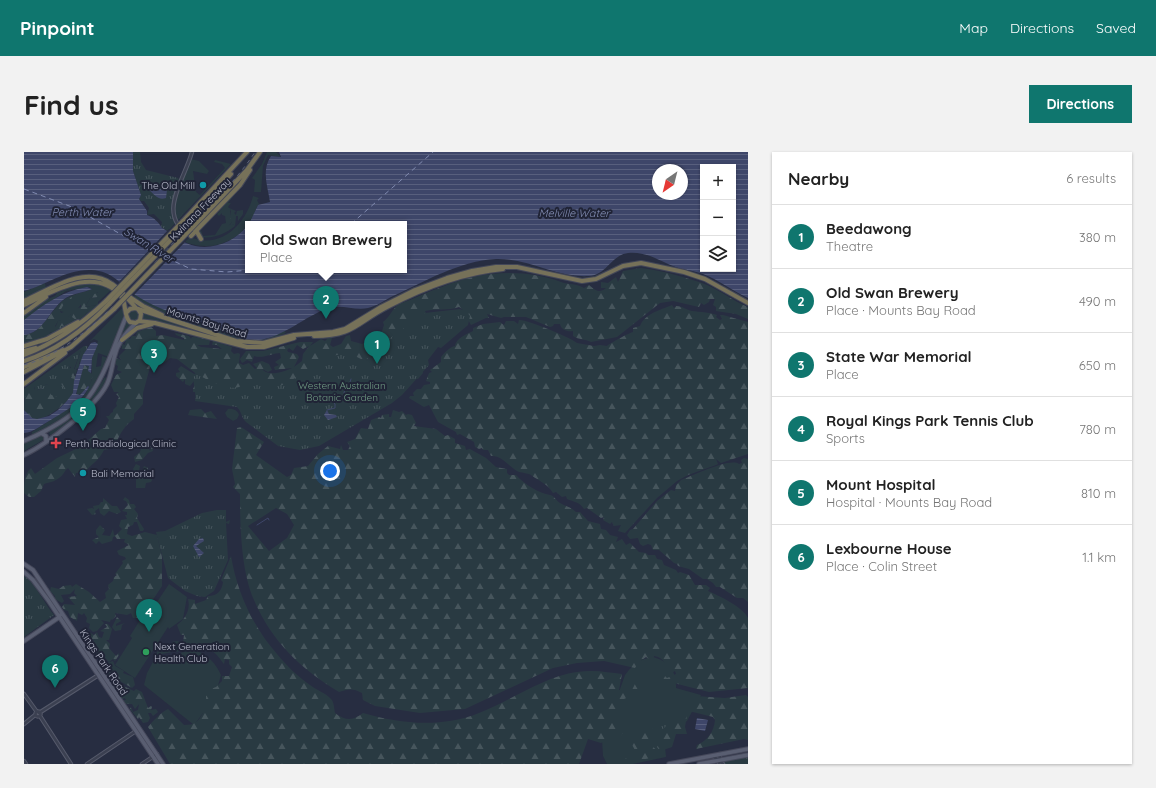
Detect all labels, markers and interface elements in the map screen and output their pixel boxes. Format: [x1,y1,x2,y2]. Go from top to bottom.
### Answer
text: Pinpoint [20,16,95,40]
text: Map [959,19,988,37]
text: Directions [1010,19,1074,37]
text: Saved [1096,19,1136,37]
button: Directions [1029,85,1132,123]
text: Find us [24,87,118,122]
north arrow [652,164,688,200]
map controls [700,164,736,272]
button: + [700,164,736,200]
text: Nearby [788,168,849,189]
text: 6 results [1066,170,1116,186]
street label: Kwinana Freeway [167,175,234,244]
place label: The Old Mill [141,179,195,192]
marker: The Old Mill [198,180,208,190]
button: − [700,200,736,236]
water label: Perth Water [51,205,114,219]
water label: Melville Water [538,206,611,220]
text: Beedawong [826,219,912,238]
popup [245,221,407,273]
water label: Swan River [121,224,178,267]
text: 1 [798,229,804,245]
text: 380 m [1079,229,1116,245]
text: Old Swan Brewery [260,230,392,249]
button: layers [700,236,736,272]
text: Theatre [826,238,873,254]
text: Place [260,249,292,265]
text: Old Swan Brewery [826,283,959,302]
pin: 2 [313,286,339,319]
text: 2 [797,293,805,309]
text: 490 m [1079,293,1116,309]
text: Place · Mounts Bay Road [826,302,976,318]
street label: Mounts Bay Road [165,304,248,341]
pin: 1 [364,331,390,364]
pin: 3 [141,340,167,373]
text: State War Memorial [826,347,972,366]
text: 3 [798,357,804,373]
text: 650 m [1079,357,1116,373]
text: Place [826,366,859,382]
park label: Western Australian Botanic Garden [298,379,386,404]
pin: 5 [70,398,96,431]
text: Royal Kings Park Tennis Club [826,411,1034,430]
text: 4 [797,421,805,437]
text: 780 m [1079,421,1116,437]
text: Sports [826,430,865,446]
marker: Perth Radiological Clinic [50,437,62,449]
place label: Perth Radiological Clinic [65,437,176,450]
your location [320,461,340,481]
place label: Bali Memorial [91,467,154,480]
marker: Bali Memorial [78,468,88,478]
text: Mount Hospital [826,475,936,494]
text: 5 [797,485,805,501]
text: 810 m [1081,485,1116,501]
text: Hospital · Mounts Bay Road [826,494,992,510]
text: Lexbourne House [826,539,952,558]
text: 6 [797,549,805,565]
text: 1.1 km [1082,549,1116,565]
text: Place · Colin Street [826,558,937,574]
pin: 4 [136,599,162,632]
street label: Kings Park Road [77,627,130,698]
place label: Next Generation Health Club [154,640,230,665]
marker: Next Generation Health Club [141,647,151,657]
pin: 6 [42,655,68,688]

